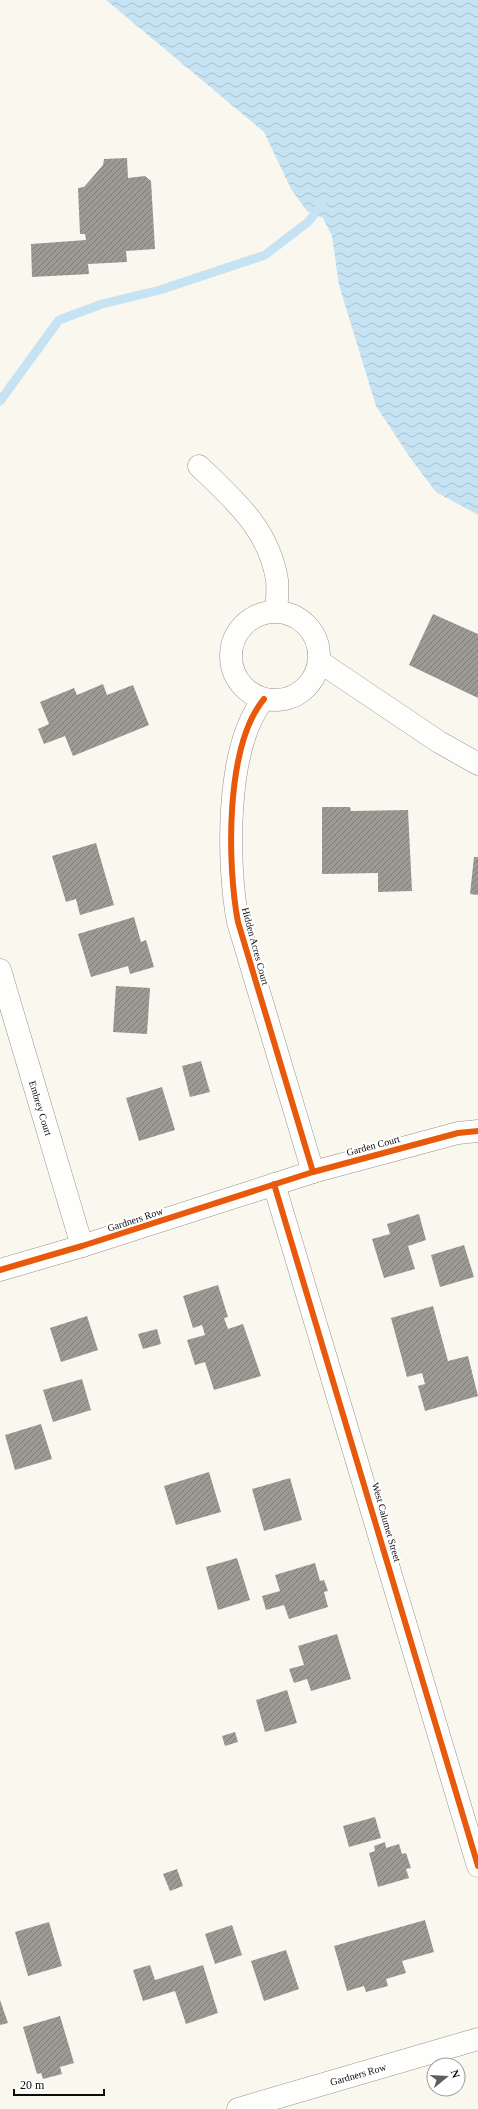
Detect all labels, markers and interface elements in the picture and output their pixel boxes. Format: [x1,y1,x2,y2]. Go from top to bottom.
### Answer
street label: Hidden Acres Court [240,906,271,986]
street label: Embrey Court [27,1079,54,1137]
street label: Garden Court [345,1133,401,1158]
street label: Gardners Row [106,1205,165,1234]
street label: West Calumet Street [370,1481,403,1563]
north arrow [426,2057,466,2097]
street label: Gardners Row [329,2061,388,2088]
text: N [449,2068,462,2080]
scale bar [14,2071,104,2097]
text: 20 m [20,2078,45,2092]

